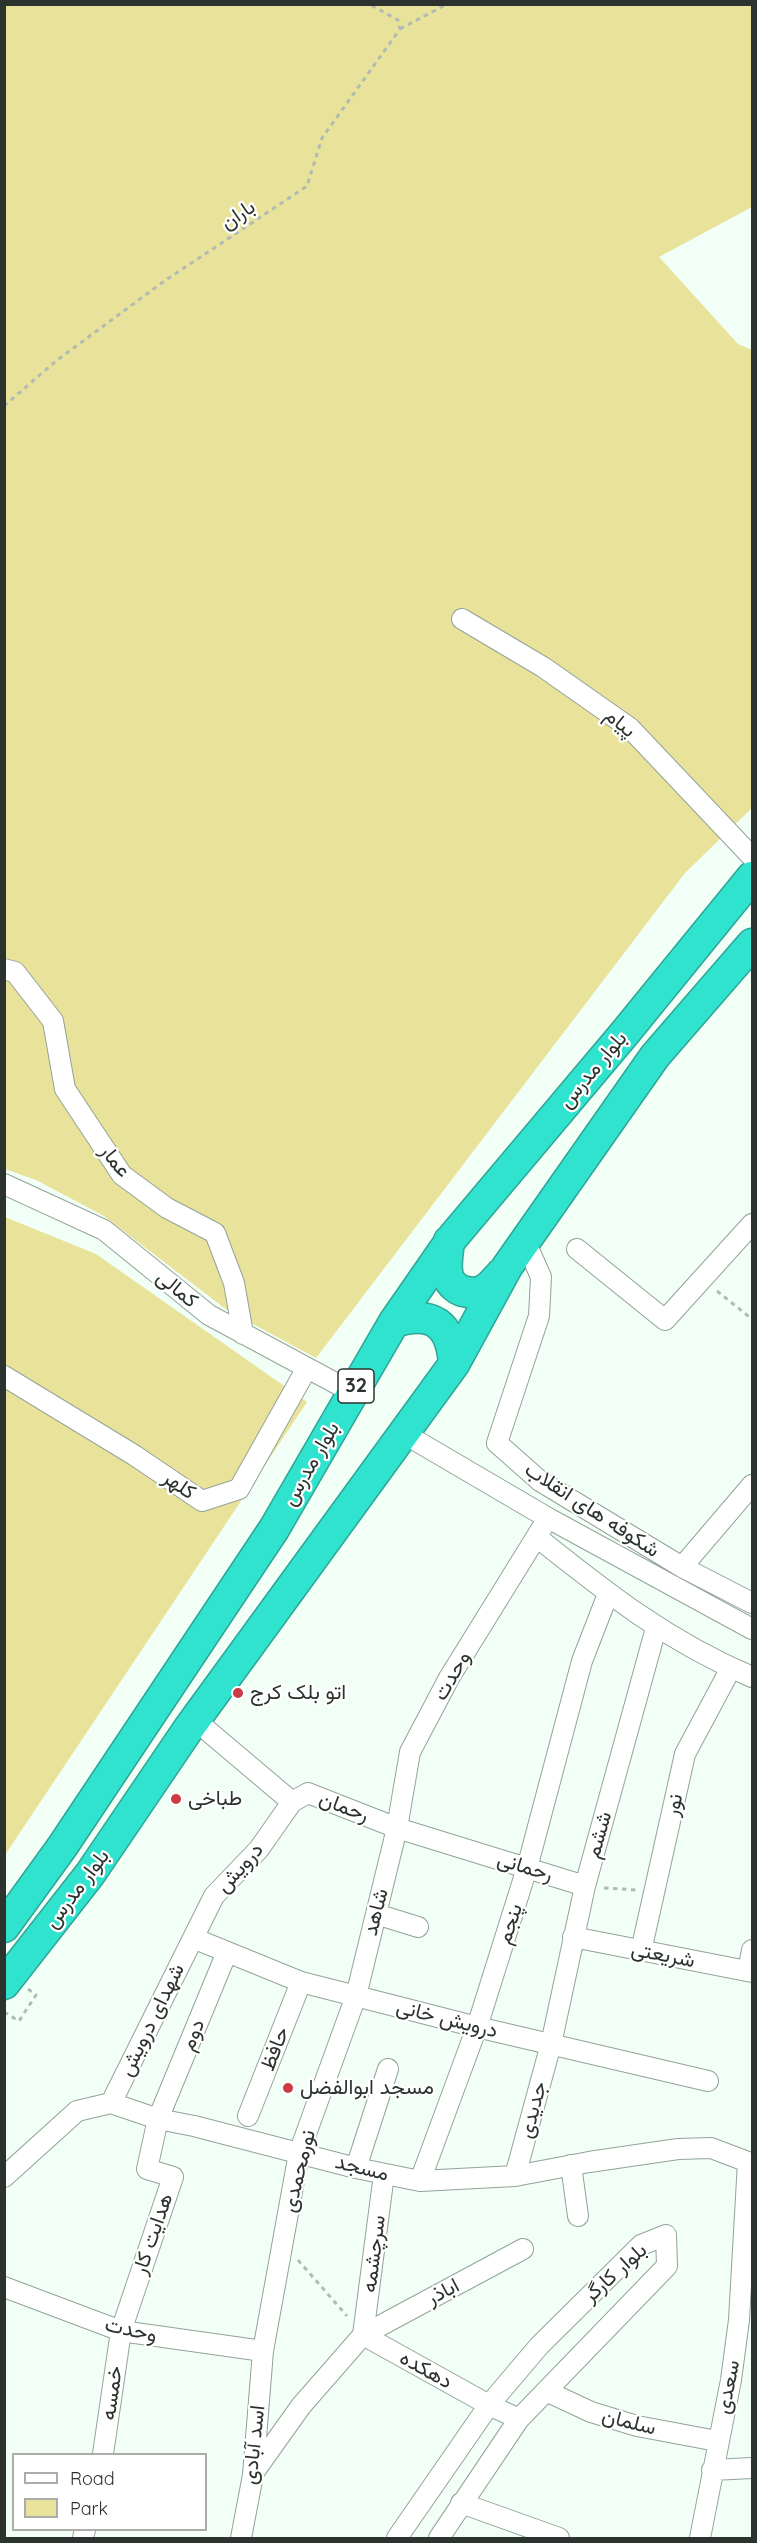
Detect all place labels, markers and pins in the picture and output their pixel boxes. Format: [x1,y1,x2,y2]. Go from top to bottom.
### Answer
place label: اتو بلک کرج [250,1680,346,1706]
marker: اتو بلک کرج [231,1686,245,1700]
place label: طباخی [188,1786,242,1812]
marker: طباخی [169,1792,183,1806]
place label: مسجد ابوالفضل [300,2075,434,2101]
marker: مسجد ابوالفضل [281,2081,295,2095]

